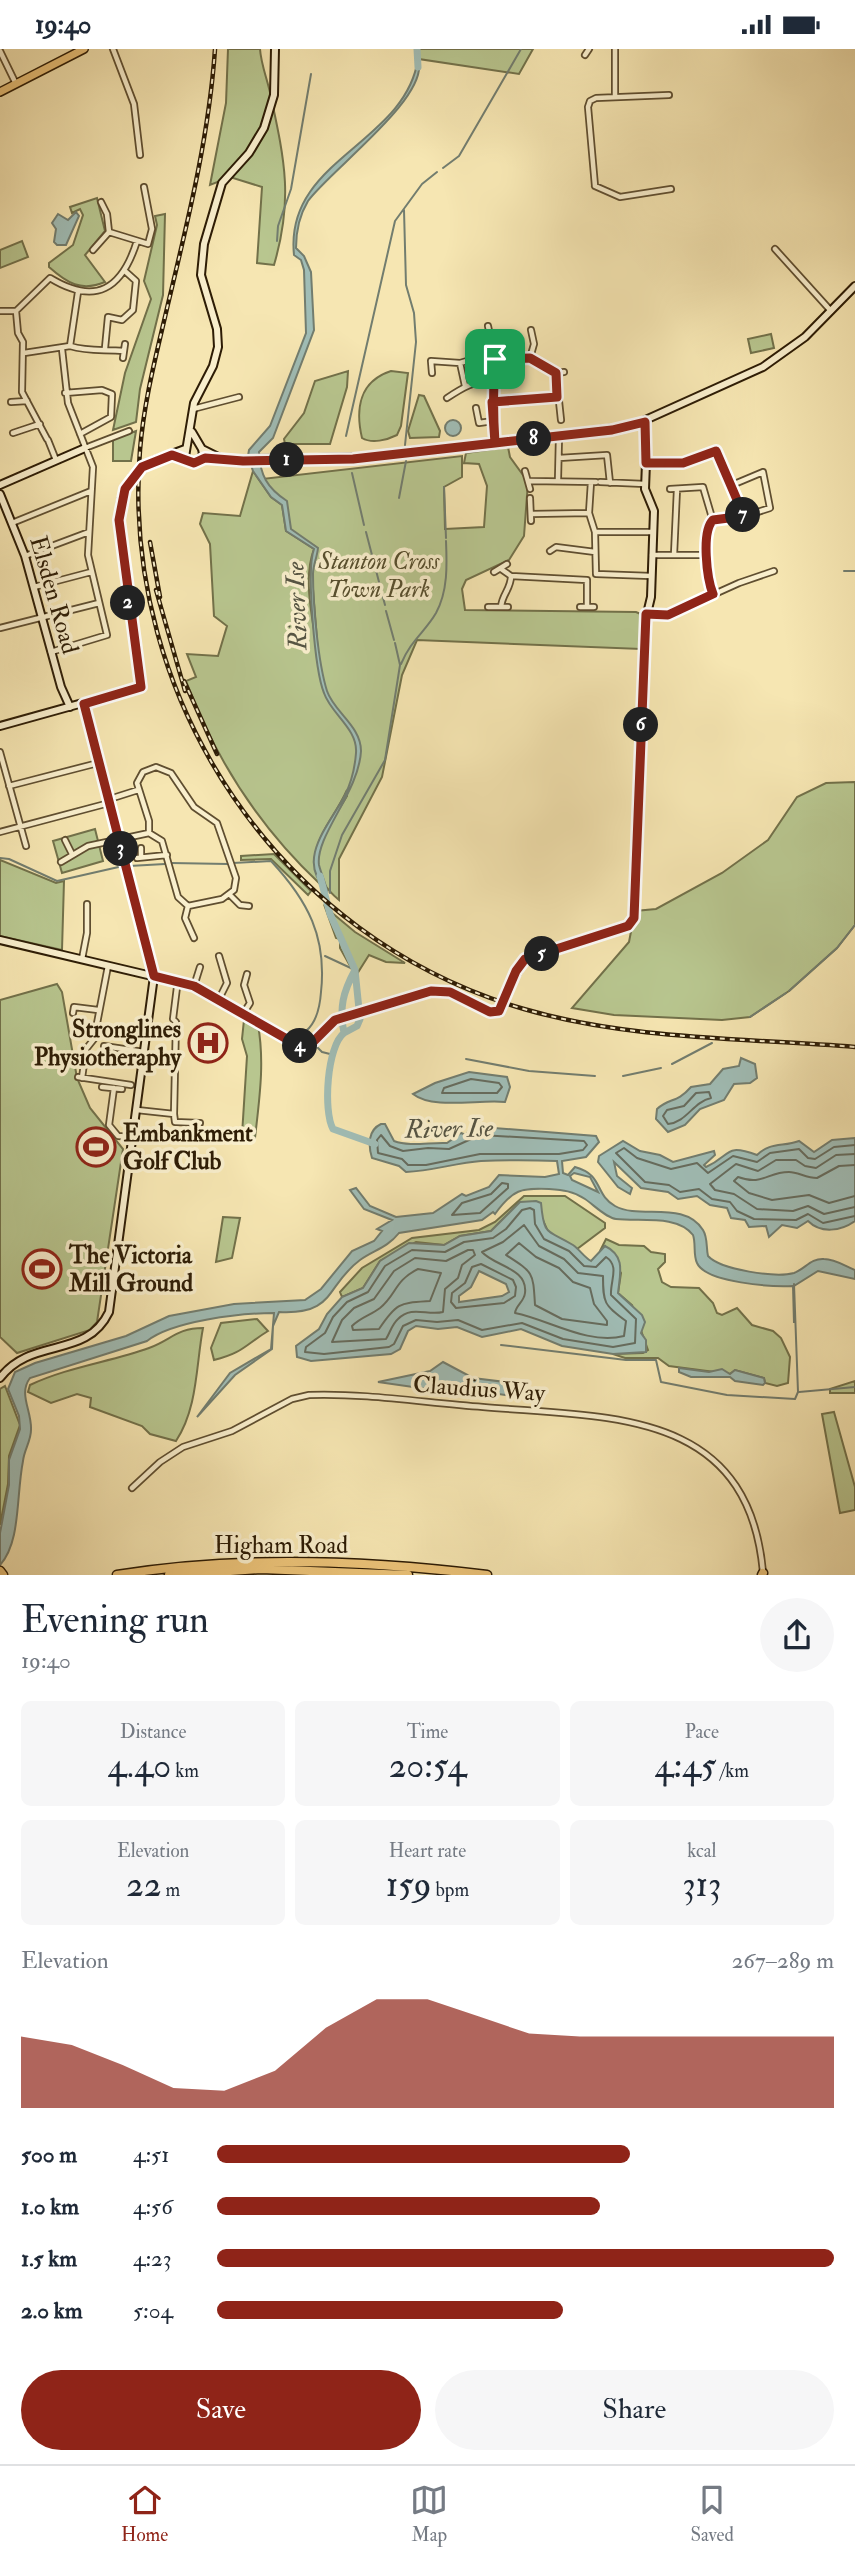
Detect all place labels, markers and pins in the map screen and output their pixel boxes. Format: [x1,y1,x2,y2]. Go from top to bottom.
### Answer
pin [465,329,525,389]
pin: 8 [516,421,552,457]
pin: 1 [270,443,304,477]
pin: 7 [726,497,760,533]
pin: 2 [110,585,146,621]
pin: 6 [624,707,658,743]
pin: 3 [104,831,138,867]
pin: 5 [524,937,560,971]
place label: Stronglines Physiotheraphy [34,1014,182,1073]
hospital icon: Stronglines Physiotheraphy [187,1022,229,1064]
pin: 4 [282,1028,318,1063]
place label: Embankment Golf Club [123,1118,253,1177]
sports icon: Embankment Golf Club [75,1126,117,1168]
place label: The Victoria Mill Ground [68,1240,193,1299]
sports icon: The Victoria Mill Ground [21,1248,63,1290]

